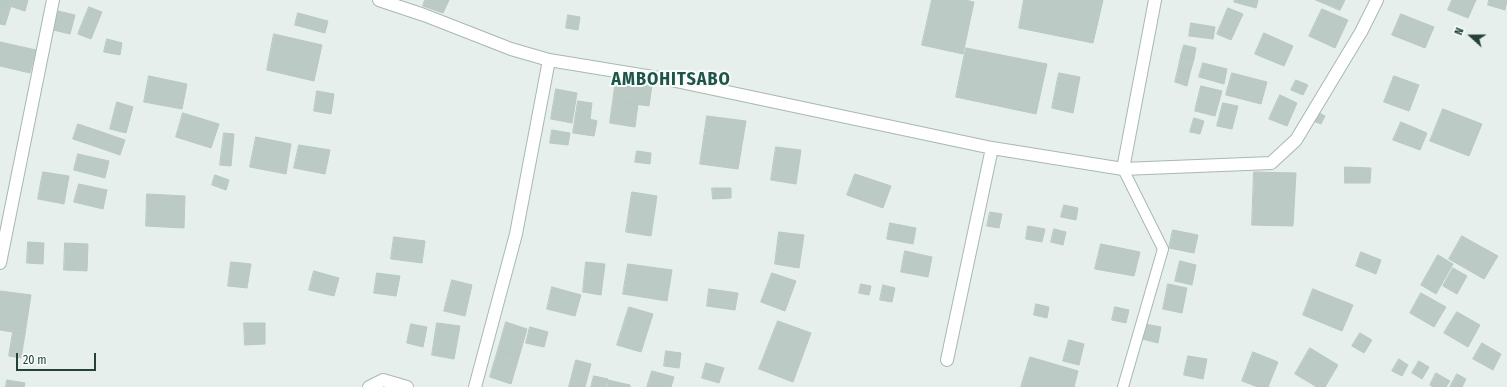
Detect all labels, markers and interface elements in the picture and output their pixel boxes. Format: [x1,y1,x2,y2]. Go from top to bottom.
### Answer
north arrow [1451,16,1491,56]
text: N [1452,26,1467,37]
district label: AMBOHITSABO [611,69,731,91]
scale bar [18,345,98,371]
text: 20 m [23,353,47,367]

